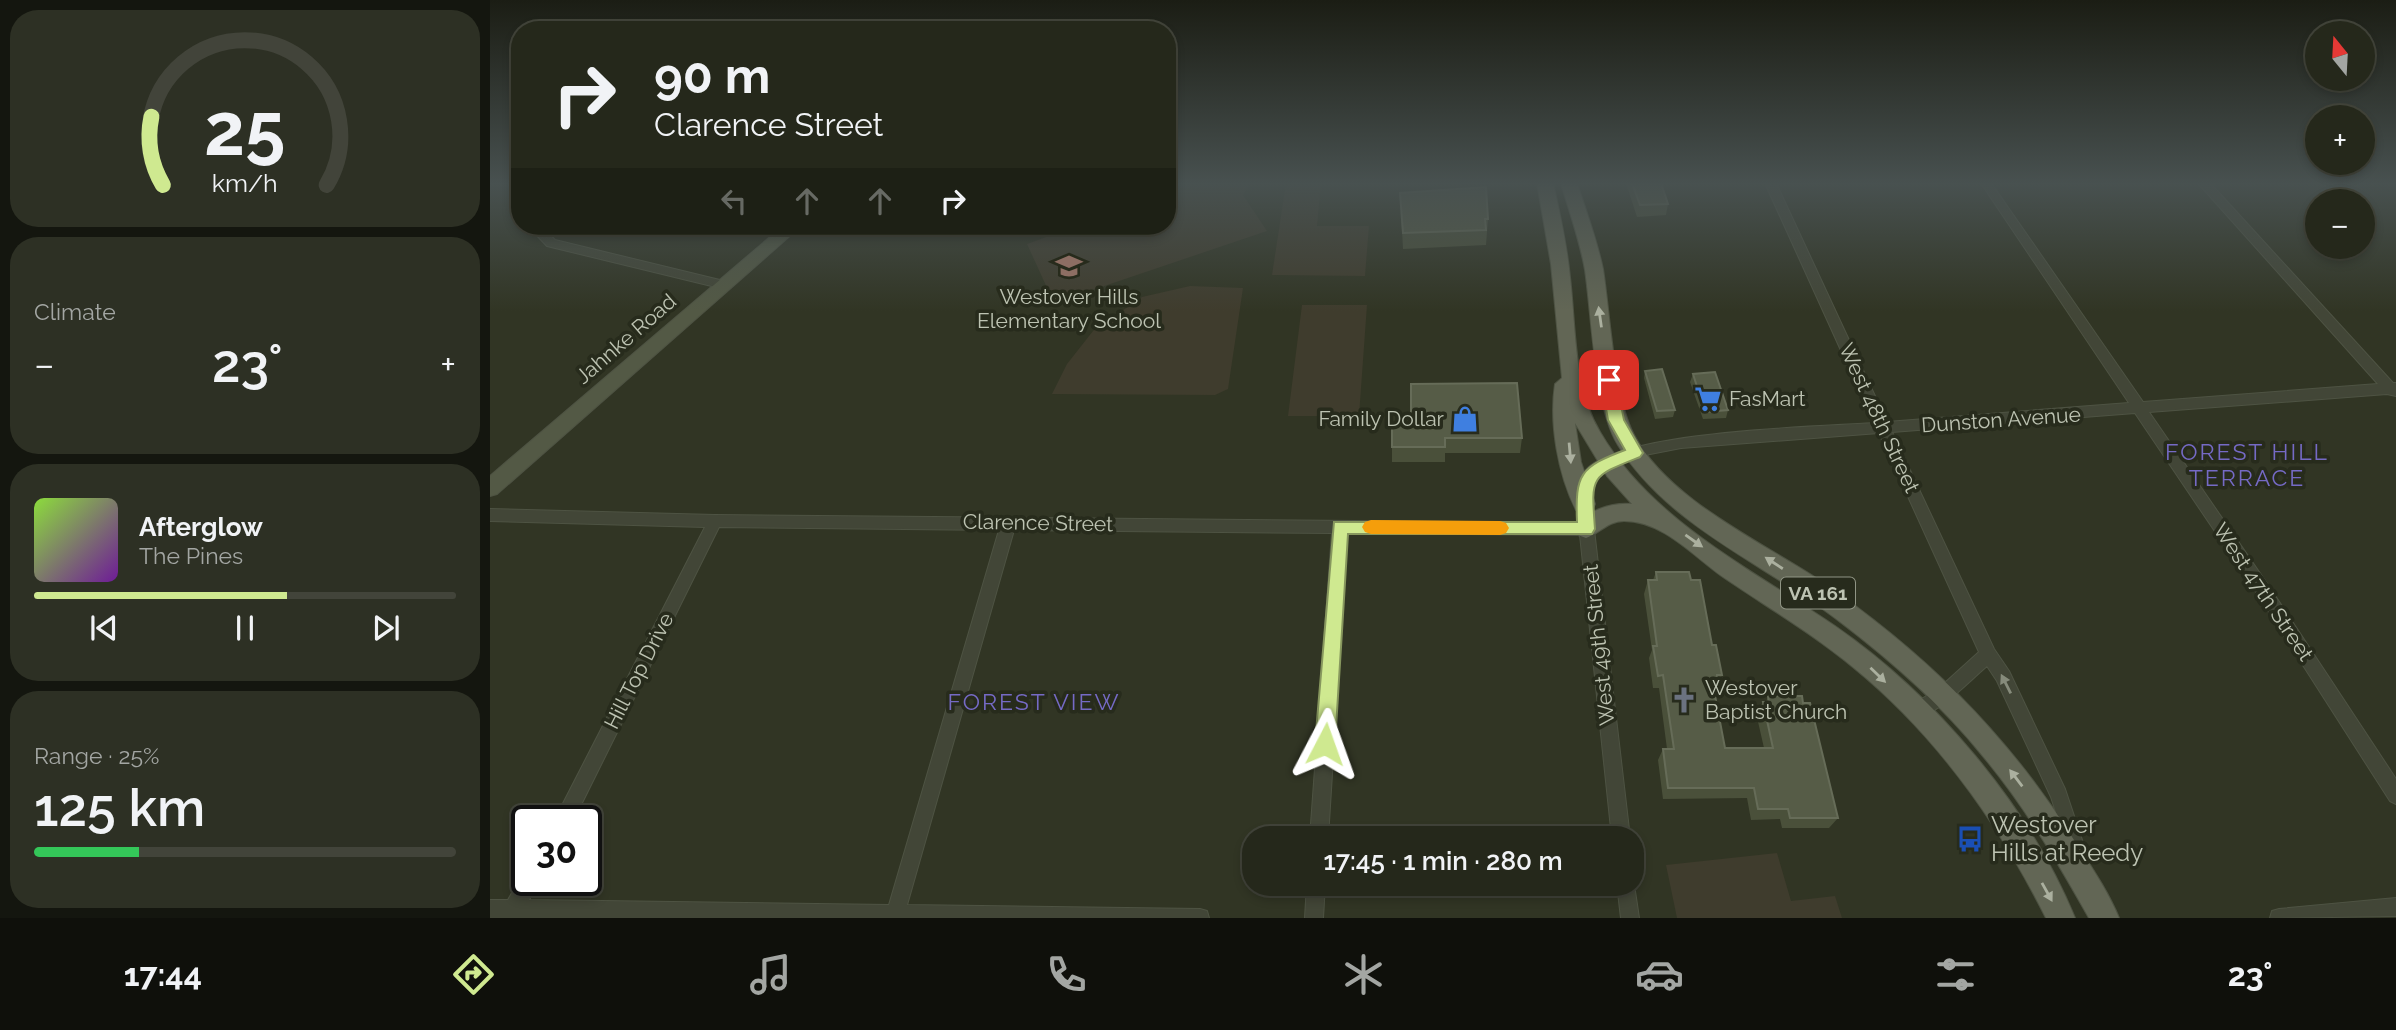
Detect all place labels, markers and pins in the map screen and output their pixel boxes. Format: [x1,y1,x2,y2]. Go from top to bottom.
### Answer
school or university icon: Westover Hills Elementary School [1054,251,1084,281]
place label: Westover Hills Elementary School [977,284,1161,333]
pin [1579,350,1639,410]
supermarket icon: FasMart [1693,384,1723,414]
place label: FasMart [1729,386,1806,411]
shop icon: Family Dollar [1450,404,1480,434]
place label: Family Dollar [1318,406,1445,431]
place label: Westover Baptist Church [1705,675,1847,724]
church icon: Westover Baptist Church [1669,685,1699,715]
place label: Westover Hills at Reedy [1991,810,2143,867]
bus stop icon: Westover Hills at Reedy [1955,824,1985,854]

